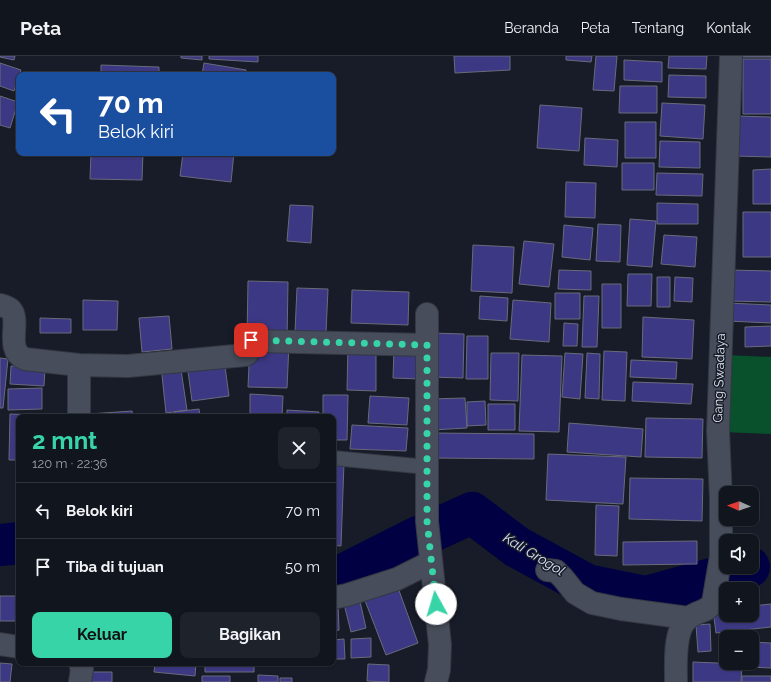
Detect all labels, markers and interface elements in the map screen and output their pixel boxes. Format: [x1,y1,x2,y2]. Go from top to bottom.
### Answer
text: Peta [20,17,61,39]
text: Beranda [504,20,559,36]
text: Peta [581,20,610,36]
text: Tentang [632,20,684,36]
text: Kontak [706,20,751,36]
text: 70 m [98,87,164,120]
icon: left [32,88,84,140]
text: Belok kiri [98,121,174,142]
pin [234,323,268,357]
icon: arrive [240,329,262,351]
street label: Gang Swadaya [710,333,728,423]
text: 2 mnt [32,426,97,455]
button: close [278,427,320,469]
text: 120 m · 22:36 [32,456,107,471]
north arrow [719,486,759,526]
map controls [719,486,759,670]
icon: left [32,500,54,522]
text: Belok kiri [66,502,133,520]
text: 70 m [285,502,320,520]
water label: Kali Grogol [500,529,568,579]
button: sound [719,534,759,574]
icon: arrive [32,556,54,578]
text: Tiba di tujuan [66,558,164,576]
text: 50 m [285,558,320,576]
button: + [719,582,759,622]
position arrow [415,583,457,625]
button: Keluar [32,612,172,658]
button: Bagikan [180,612,320,658]
button: − [719,630,759,670]

